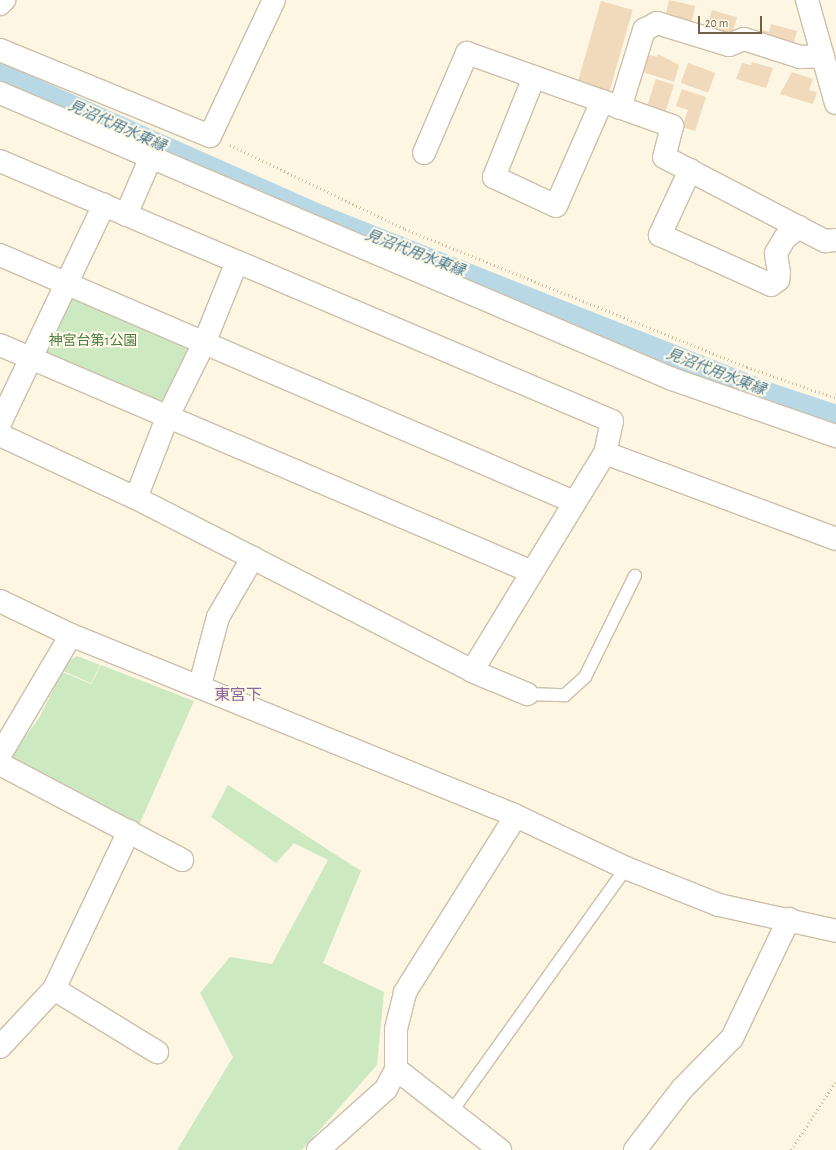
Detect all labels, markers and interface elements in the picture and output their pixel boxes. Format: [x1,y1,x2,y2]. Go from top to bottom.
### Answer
scale bar [700,8,764,34]
text: 20 m [705,17,728,29]
water label: 見沼代用水東縁 [65,96,169,156]
water label: 見沼代用水東縁 [363,226,467,280]
park label: 神宮台第1公園 [49,333,137,349]
water label: 見沼代用水東縁 [664,345,768,399]
district label: 東宮下 [214,685,262,705]

